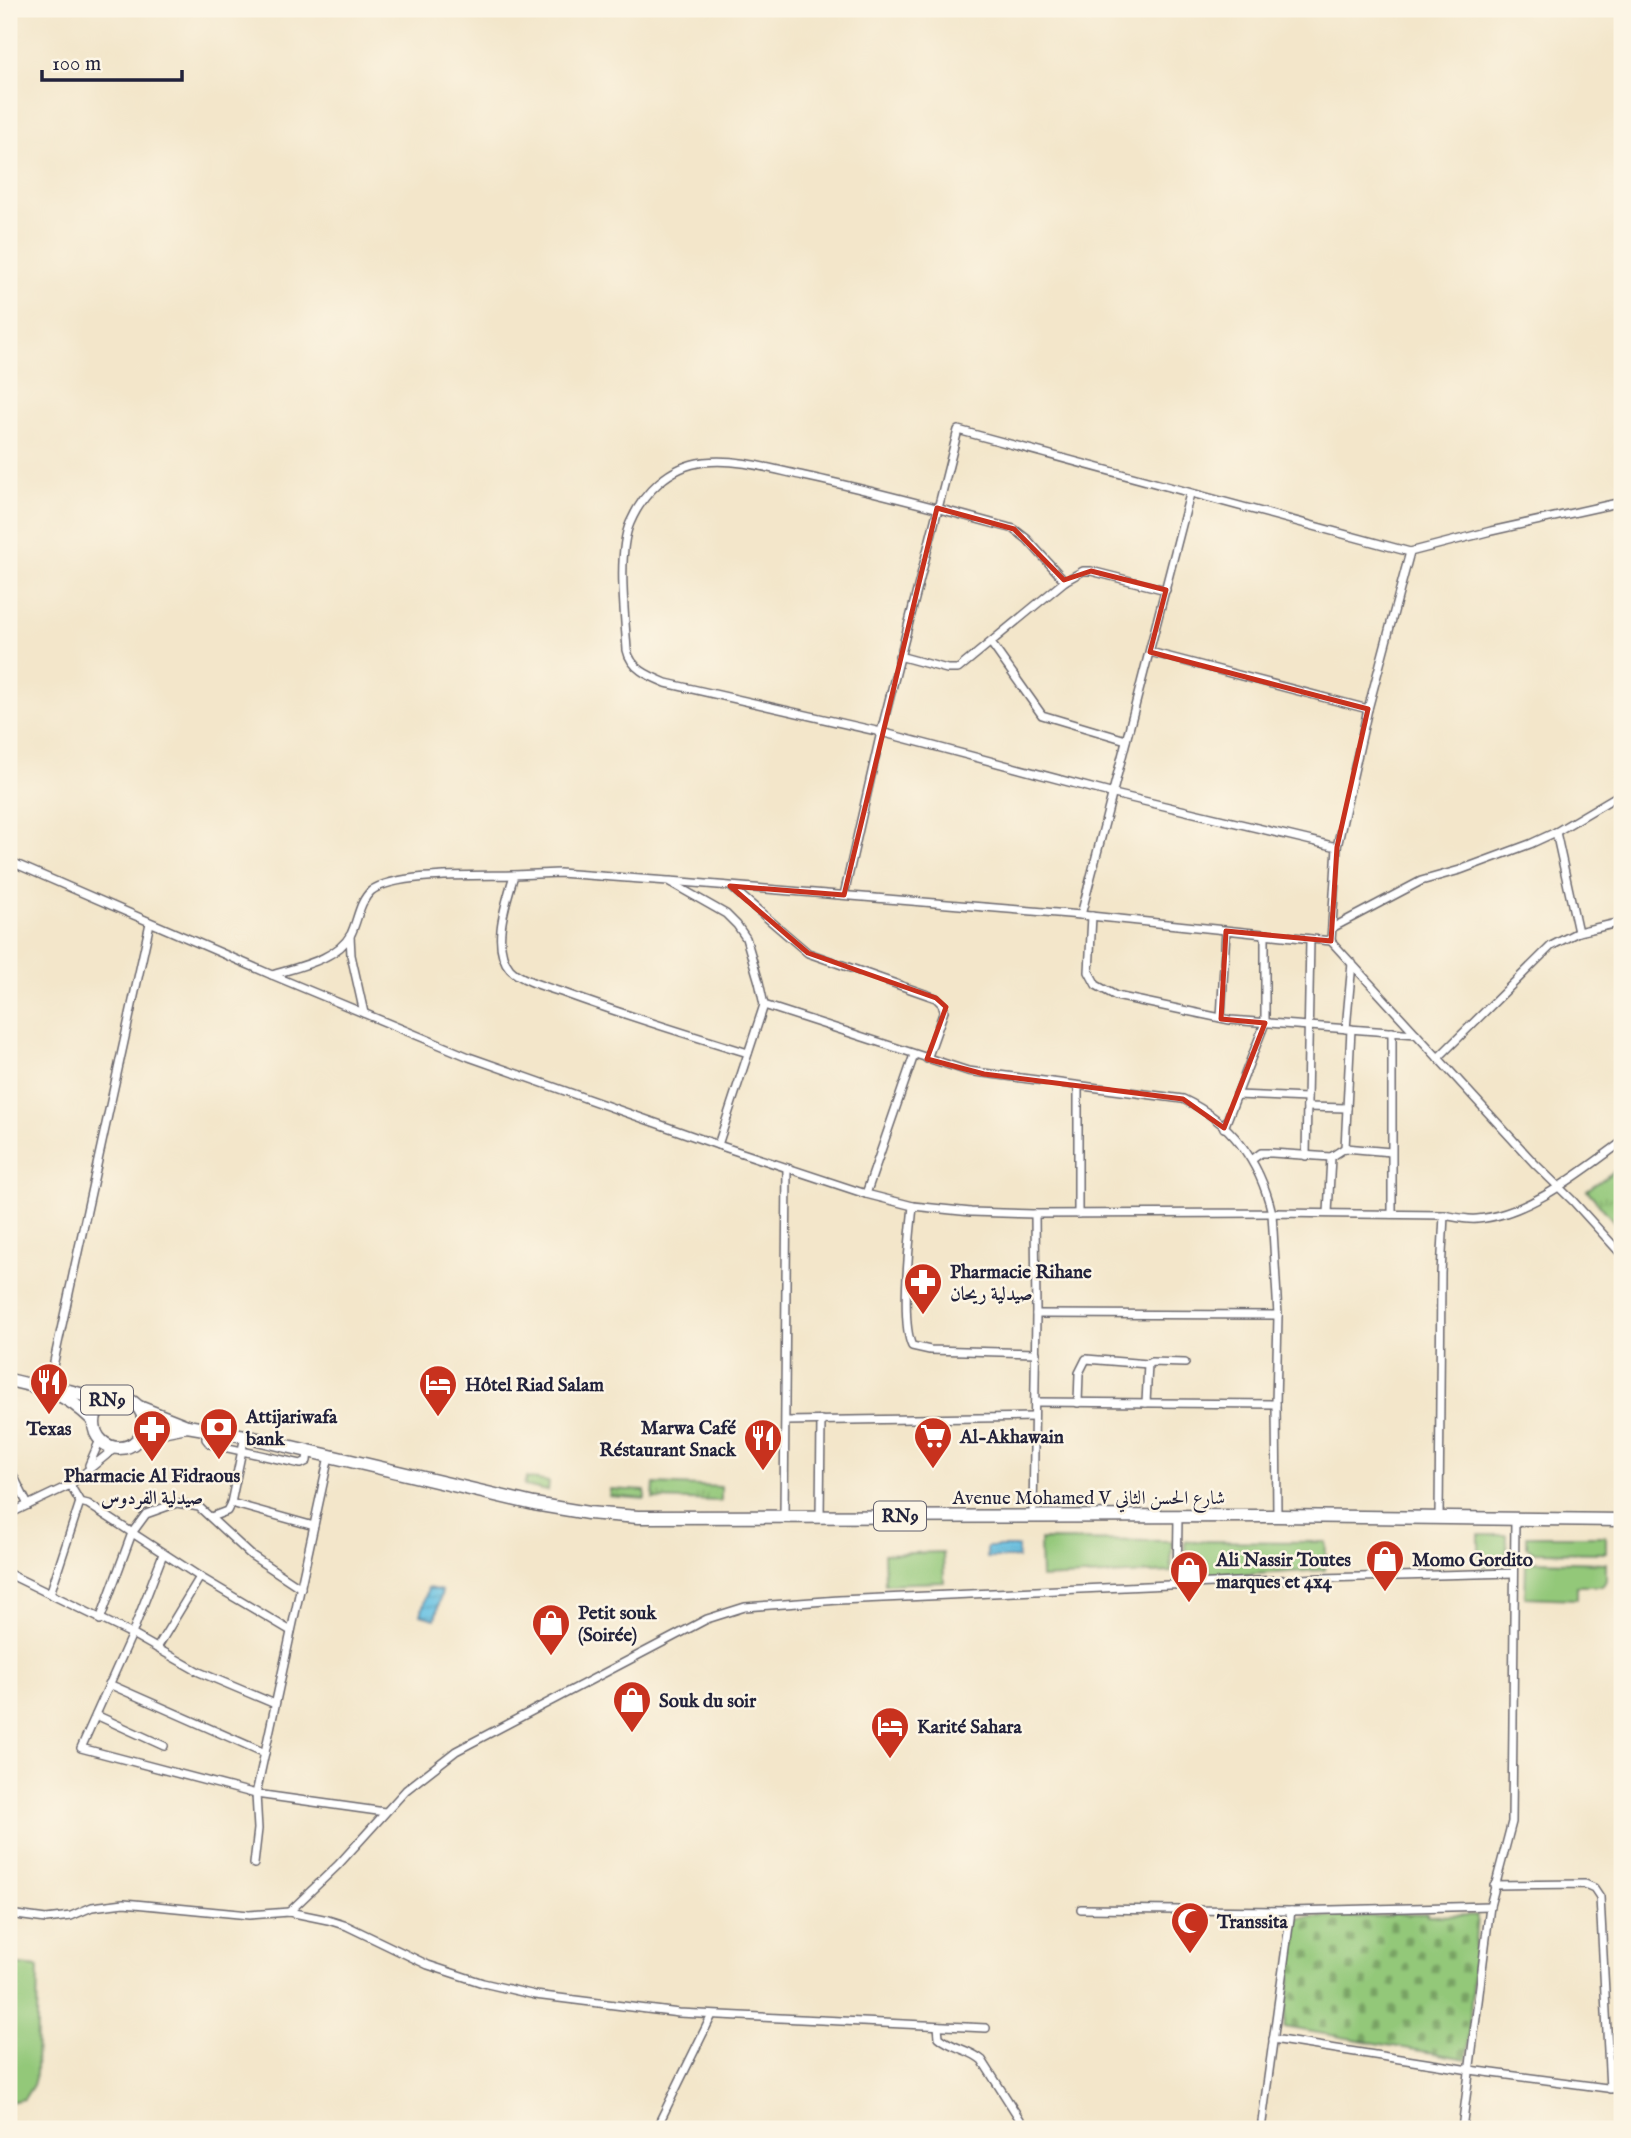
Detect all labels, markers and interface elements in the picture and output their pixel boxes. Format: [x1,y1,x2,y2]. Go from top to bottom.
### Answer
scale bar [42,38,182,82]
text: 100 m [52,51,101,78]
pharmacy icon: Pharmacie Rihane صيدلية ريحان [902,1261,944,1316]
place label: Pharmacie Rihane صيدلية ريحان [950,1261,1092,1307]
restaurant icon: Texas [28,1361,70,1416]
hotel icon: Hôtel Riad Salam [417,1363,459,1418]
place label: Hôtel Riad Salam [465,1374,604,1398]
road number: RN9 [81,1386,133,1414]
bank icon: Attijariwafa bank [198,1406,240,1461]
place label: Attijariwafa bank [245,1406,338,1452]
pharmacy icon: Pharmacie Al Fidraous صيدلية الفردوس [131,1408,173,1463]
supermarket icon: Al-Akhawain [912,1415,954,1470]
place label: Marwa Café Réstaurant Snack [599,1417,737,1463]
restaurant icon: Marwa Café Réstaurant Snack [742,1417,784,1472]
place label: Texas [25,1418,72,1442]
place label: Al-Akhawain [959,1426,1064,1450]
place label: Pharmacie Al Fidraous صيدلية الفردوس [64,1465,241,1511]
street label: Avenue Mohamed V شارع الحسن الثاني [952,1487,1225,1513]
road number: RN9 [874,1502,926,1531]
shop icon: Momo Gordito [1364,1538,1406,1593]
shop icon: Ali Nassir Toutes marques et 4x4 [1168,1549,1210,1604]
place label: Ali Nassir Toutes marques et 4x4 [1215,1549,1351,1595]
place label: Momo Gordito [1412,1549,1533,1573]
shop icon: Petit souk (Soirée) [530,1602,572,1657]
place label: Petit souk (Soirée) [578,1602,657,1648]
shop icon: Souk du soir [611,1679,653,1734]
place label: Souk du soir [659,1690,757,1714]
hotel icon: Karité Sahara [869,1705,911,1760]
place label: Karité Sahara [917,1716,1023,1740]
mosque icon: Transsita [1169,1900,1211,1955]
place label: Transsita [1216,1911,1289,1935]

